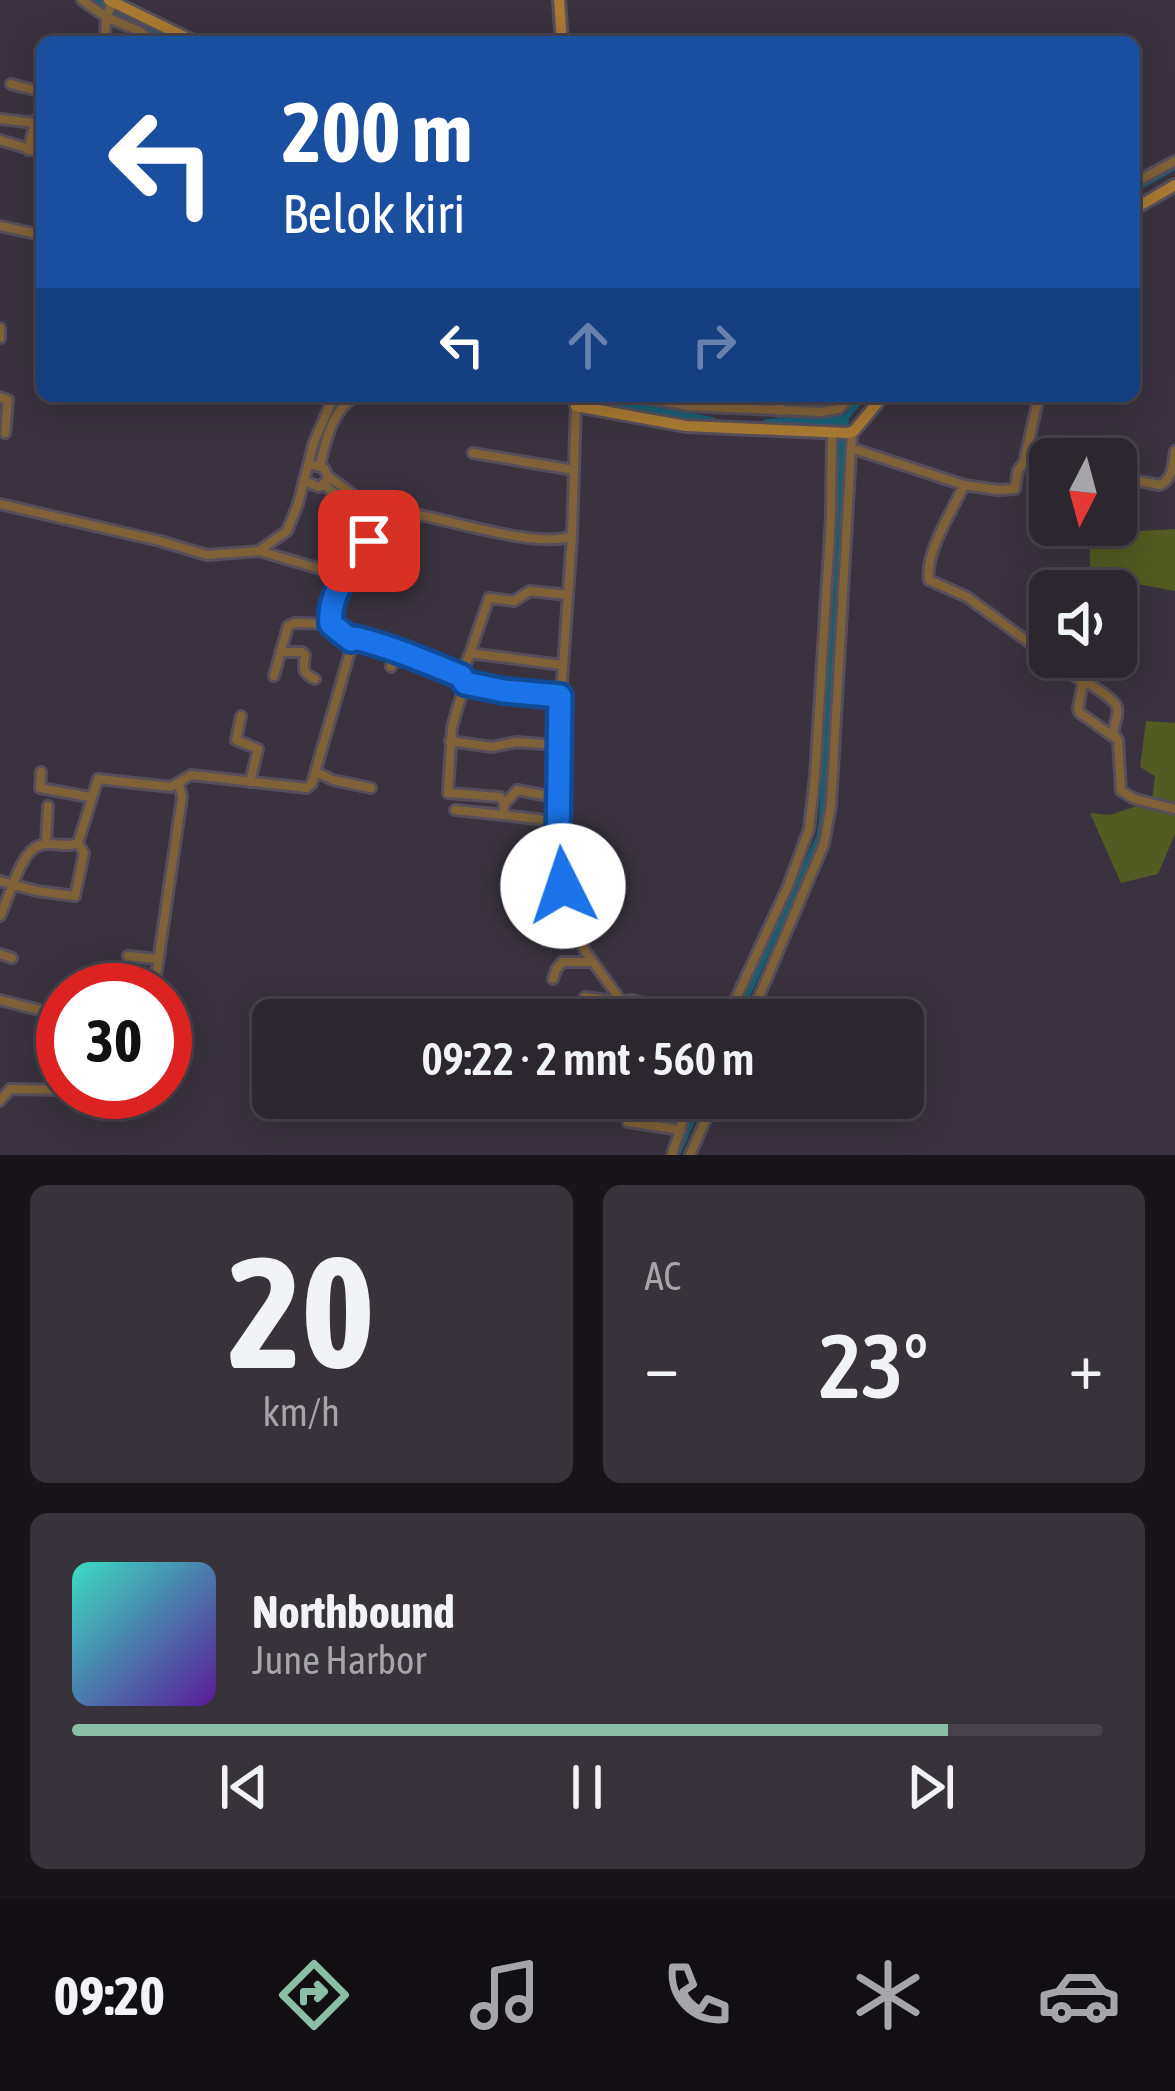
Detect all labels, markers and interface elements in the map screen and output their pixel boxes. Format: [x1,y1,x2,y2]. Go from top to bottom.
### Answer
icon: left [84,84,240,240]
text: 200 m [282,84,472,180]
text: Belok kiri [282,183,465,244]
icon: left [429,312,495,378]
icon: ahead [555,312,621,378]
icon: right [681,312,747,378]
north arrow [1029,438,1137,546]
map controls [1029,438,1137,678]
pin [318,490,420,592]
icon: arrive [336,508,402,574]
button: sound [1029,570,1137,678]
position arrow [500,823,626,949]
speed limit sign: 30 [36,963,192,1119]
text: 09:22 · 2 mnt · 560 m [421,1033,755,1085]
text: 20 [228,1222,375,1401]
text: AC [645,1254,681,1298]
text: 23° [819,1314,928,1417]
text: − [645,1327,679,1403]
text: + [1069,1327,1103,1403]
text: km/h [263,1390,340,1434]
text: Northbound [252,1586,455,1638]
text: June Harbor [252,1638,426,1682]
icon: previous [211,1754,277,1820]
icon: pause [554,1754,620,1820]
icon: next [898,1754,964,1820]
icon: directions [272,1953,356,2037]
icon: music [463,1953,547,2037]
icon: phone [655,1953,739,2037]
icon: climate [846,1953,930,2037]
icon: car [1037,1953,1121,2037]
text: 09:20 [54,1965,165,2026]

